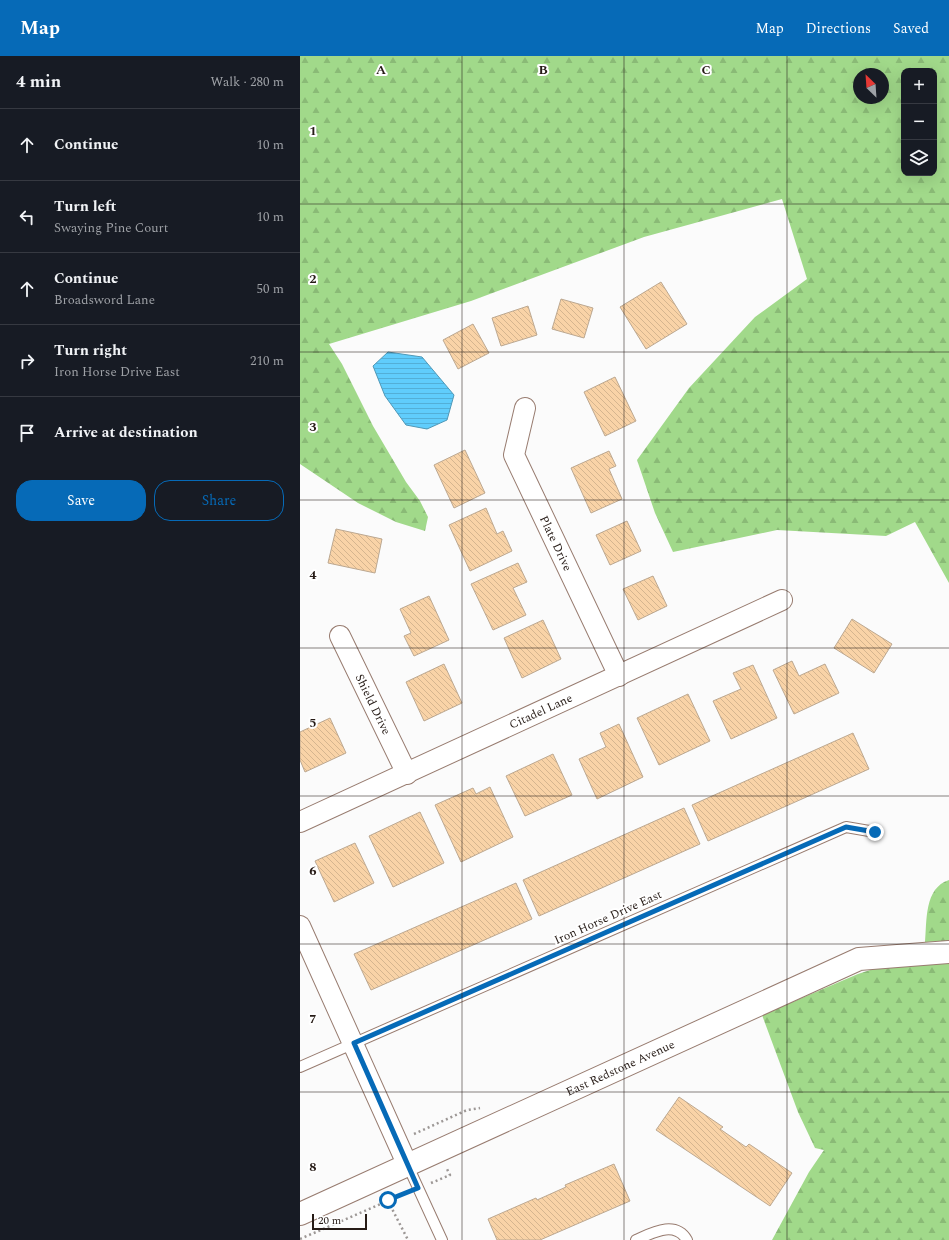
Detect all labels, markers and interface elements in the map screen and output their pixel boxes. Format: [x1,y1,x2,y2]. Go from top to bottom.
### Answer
text: Map [20,14,60,43]
text: Map [756,18,784,39]
text: Directions [806,18,871,39]
text: Saved [893,18,929,39]
text: A [376,60,386,80]
text: B [538,60,548,80]
text: C [701,60,711,80]
north arrow [853,68,889,104]
map controls [901,68,937,176]
button: + [901,68,937,104]
text: 4 min [16,69,61,95]
text: Walk · 280 m [210,72,284,92]
button: − [901,104,937,140]
text: 1 [309,121,317,141]
text: Continue [54,133,119,156]
icon: ahead [16,134,38,156]
text: 10 m [257,135,284,155]
button: layers [901,140,937,176]
text: Turn left [54,195,116,218]
icon: left [16,206,38,228]
text: 10 m [257,207,284,227]
text: Swaying Pine Court [54,218,168,238]
text: Continue [54,267,119,290]
text: 2 [309,269,317,289]
icon: ahead [16,278,38,300]
text: 50 m [257,279,284,299]
text: Broadsword Lane [54,290,155,310]
text: Turn right [54,339,127,362]
icon: right [16,350,38,372]
text: 210 m [250,351,284,371]
text: Iron Horse Drive East [54,362,180,382]
text: 3 [309,417,317,437]
text: Arrive at destination [54,421,198,444]
icon: arrive [16,422,38,444]
button: Save [16,480,146,521]
button: Share [154,480,284,521]
street label: Plate Drive [534,513,577,575]
text: 4 [309,565,317,585]
street label: Shield Drive [350,671,396,738]
street label: Citadel Lane [506,689,576,734]
text: 5 [309,713,317,733]
route end [866,823,884,841]
text: 6 [309,861,317,881]
street label: Iron Horse Drive East [551,885,665,950]
text: 7 [309,1009,317,1029]
street label: East Redstone Avenue [563,1035,678,1101]
text: 8 [309,1157,317,1177]
route start [379,1191,397,1209]
scale bar [312,1212,367,1231]
text: 20 m [318,1212,341,1229]

